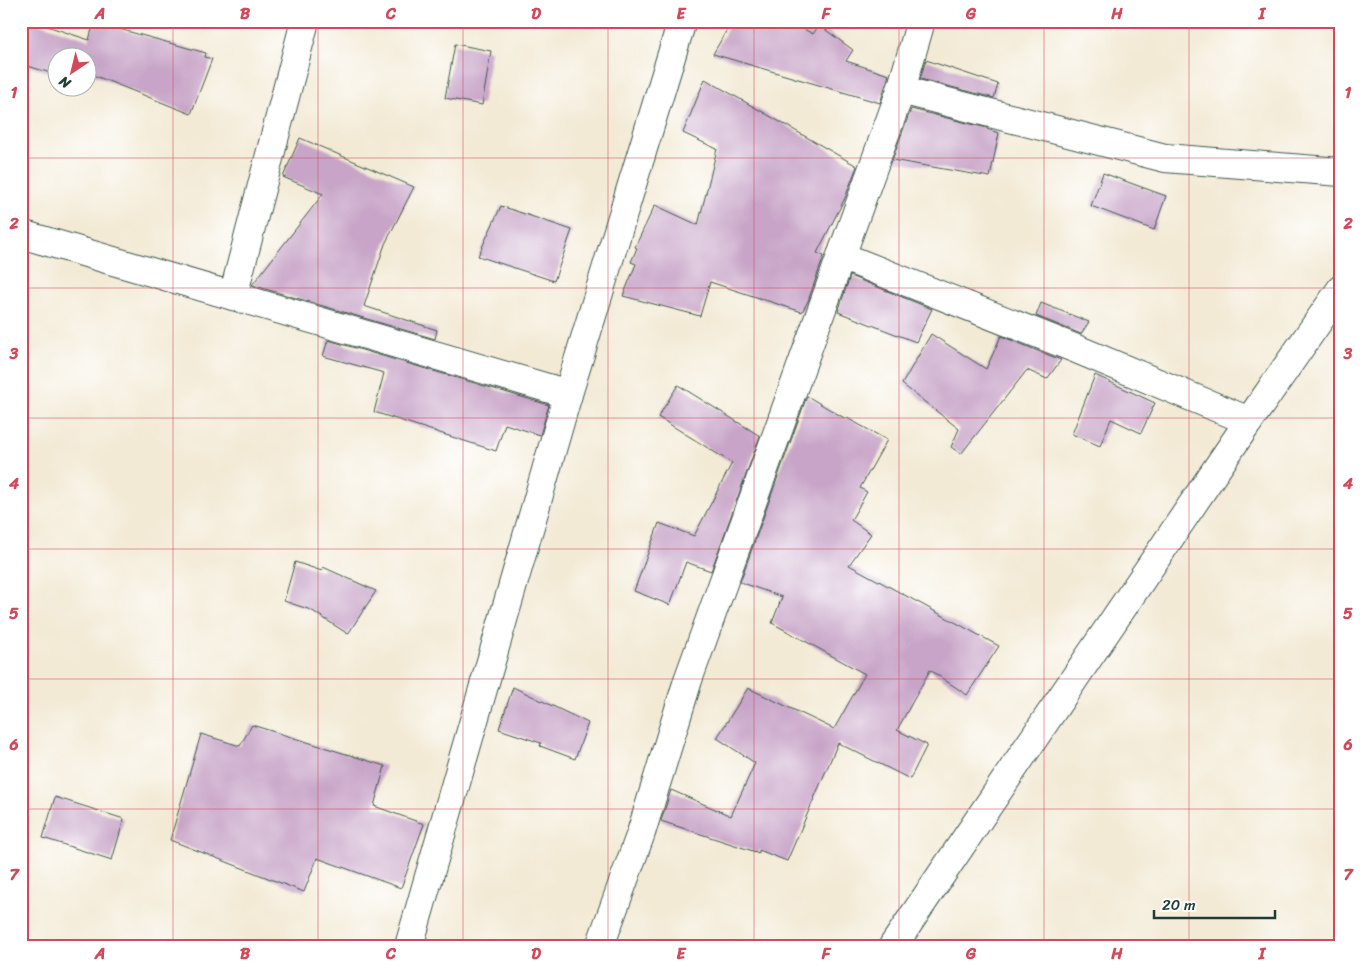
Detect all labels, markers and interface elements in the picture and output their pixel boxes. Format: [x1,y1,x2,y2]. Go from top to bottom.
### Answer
text: A [94,0,105,28]
text: B [240,0,251,28]
text: C [385,0,397,28]
text: D [531,0,541,28]
text: E [677,0,687,28]
text: F [821,0,832,28]
text: G [965,0,977,28]
text: H [1110,0,1123,28]
text: I [1258,0,1267,28]
north arrow [48,48,98,98]
text: N [53,69,77,96]
text: 1 [11,78,18,107]
text: 1 [1345,78,1352,107]
text: 2 [8,209,19,238]
text: 2 [1342,209,1353,238]
text: 3 [9,339,19,368]
text: 3 [1343,339,1353,368]
text: 4 [8,469,19,498]
text: 4 [1342,469,1353,498]
text: 5 [9,599,19,628]
text: 5 [1343,599,1353,628]
text: 6 [8,730,19,759]
text: 6 [1342,730,1353,759]
text: 7 [9,860,20,889]
text: 7 [1343,860,1354,889]
scale bar [1154,887,1276,919]
text: 20 m [1162,892,1196,918]
text: A [94,939,105,967]
text: B [240,939,251,967]
text: C [385,939,397,967]
text: D [531,939,541,967]
text: E [677,939,687,967]
text: F [821,939,832,967]
text: G [965,939,977,967]
text: H [1110,939,1123,967]
text: I [1258,939,1267,967]

